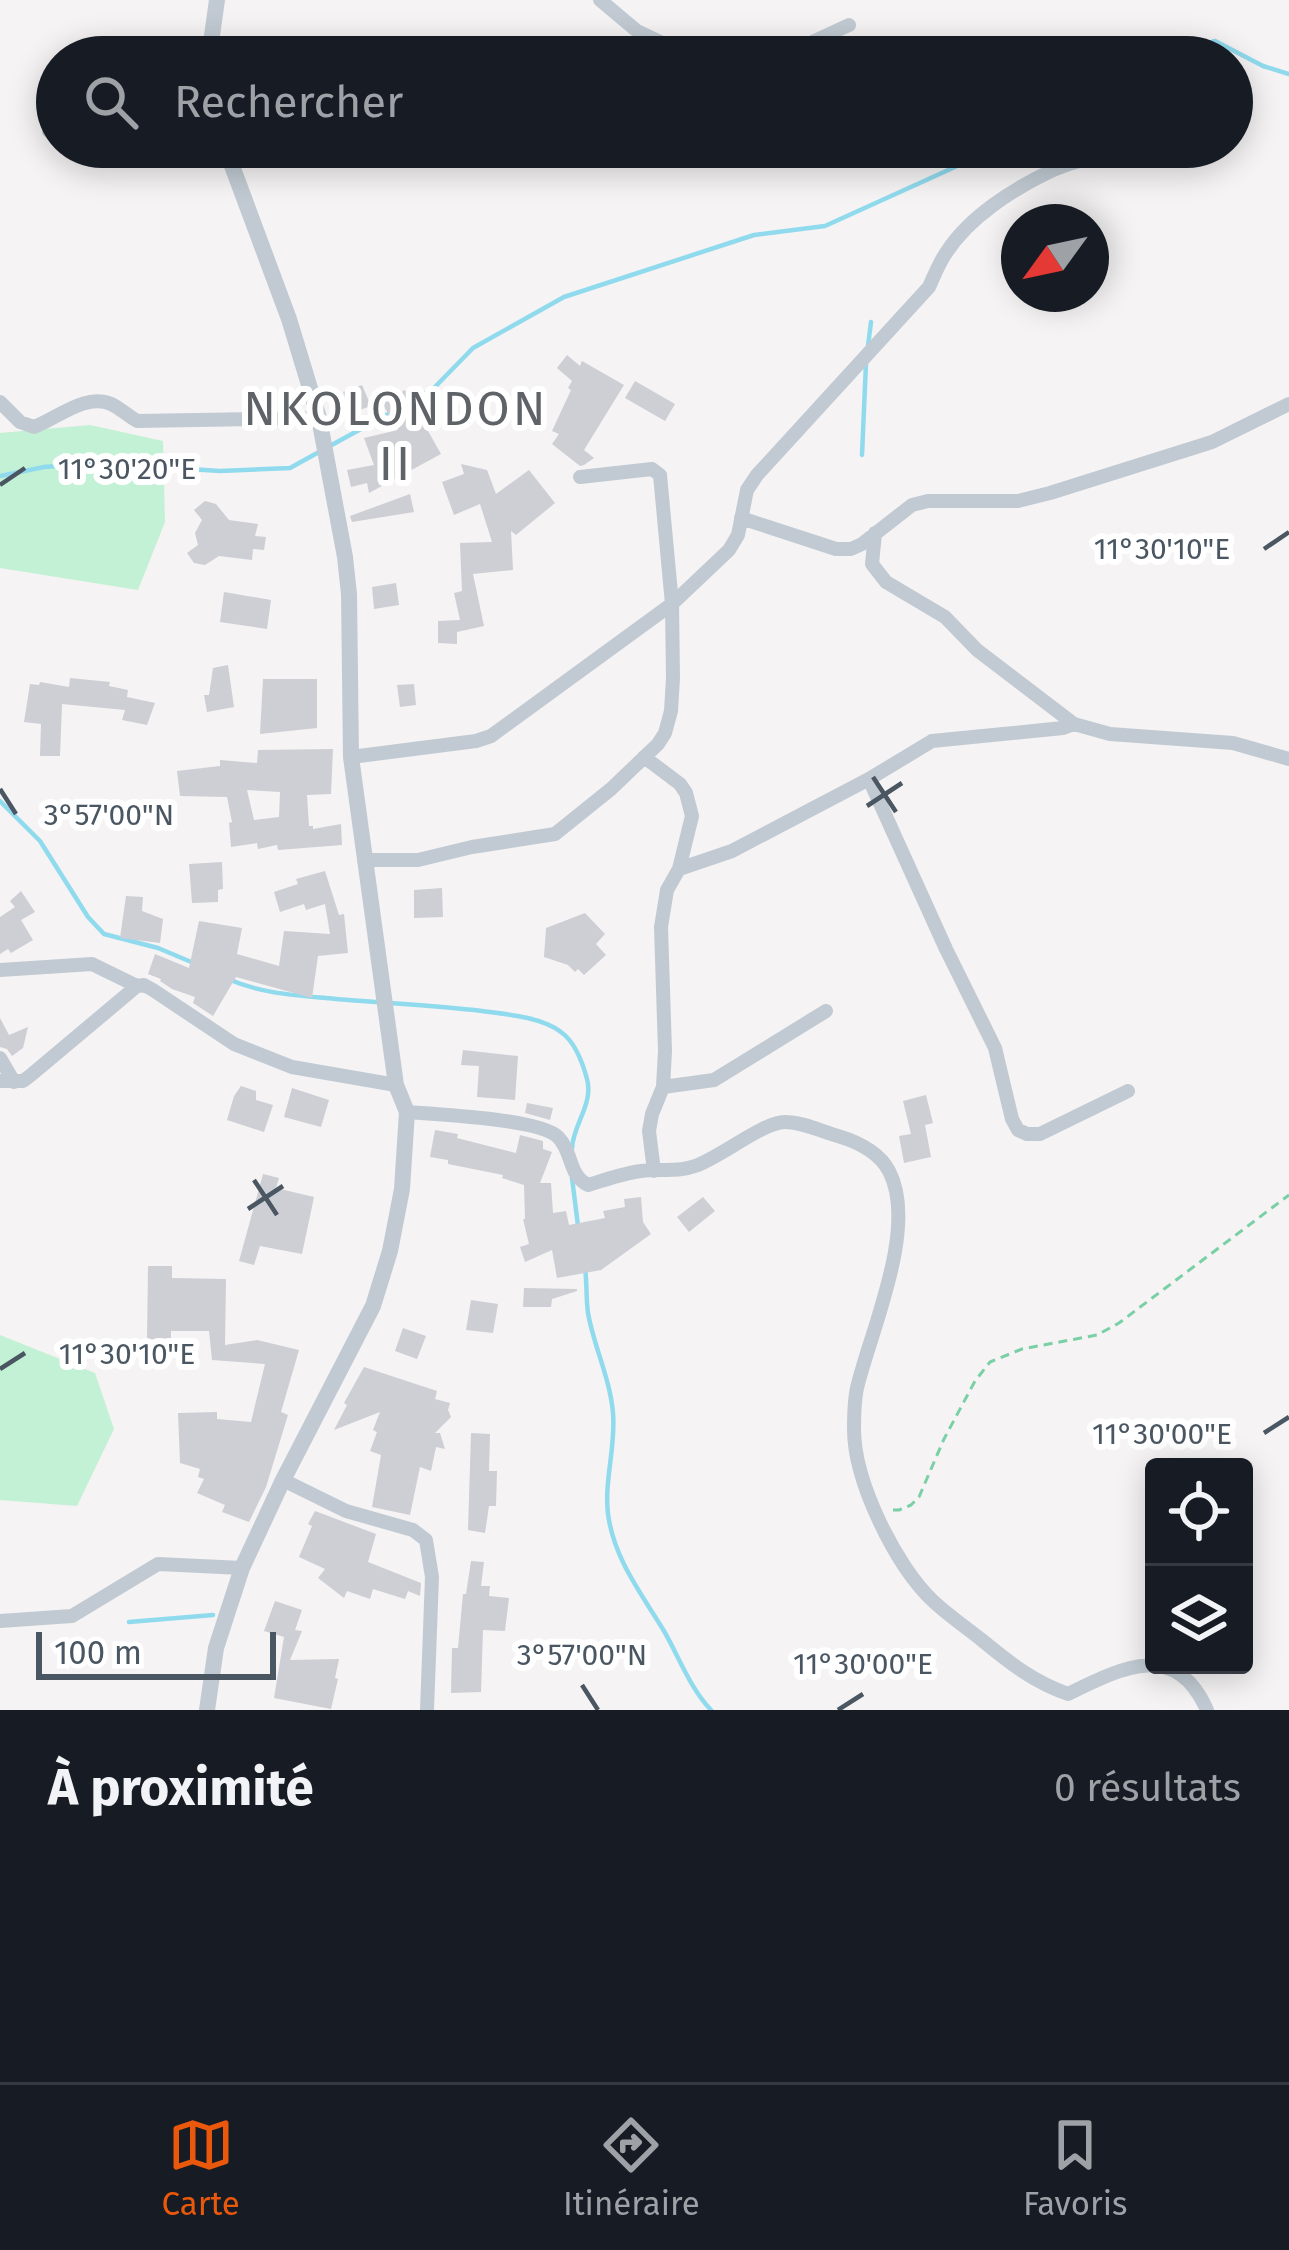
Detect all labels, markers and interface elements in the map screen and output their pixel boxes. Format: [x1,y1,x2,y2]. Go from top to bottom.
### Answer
search box [36,36,1253,168]
icon: search [78,69,144,135]
text: Rechercher [174,75,403,129]
north arrow [1001,204,1109,312]
district label: NKOLONDON II [243,380,549,493]
text: 11°30'20"E [58,451,196,487]
text: 11°30'10"E [1094,531,1230,567]
text: 3°57'00"N [44,797,174,833]
text: 11°30'10"E [59,1336,195,1372]
text: 11°30'00"E [1092,1416,1232,1452]
map controls [1145,1458,1253,1674]
button: locate [1145,1458,1253,1566]
button: layers [1145,1566,1253,1674]
scale bar [36,1626,276,1679]
text: 100 m [54,1633,142,1673]
text: 3°57'00"N [517,1637,647,1673]
text: 11°30'00"E [793,1646,933,1682]
text: À proximité [48,1757,314,1819]
text: 0 résultats [1054,1765,1241,1811]
tab: Carte [162,2112,240,2224]
tab: Itinéraire [563,2112,700,2224]
tab: Favoris [1023,2112,1127,2224]

